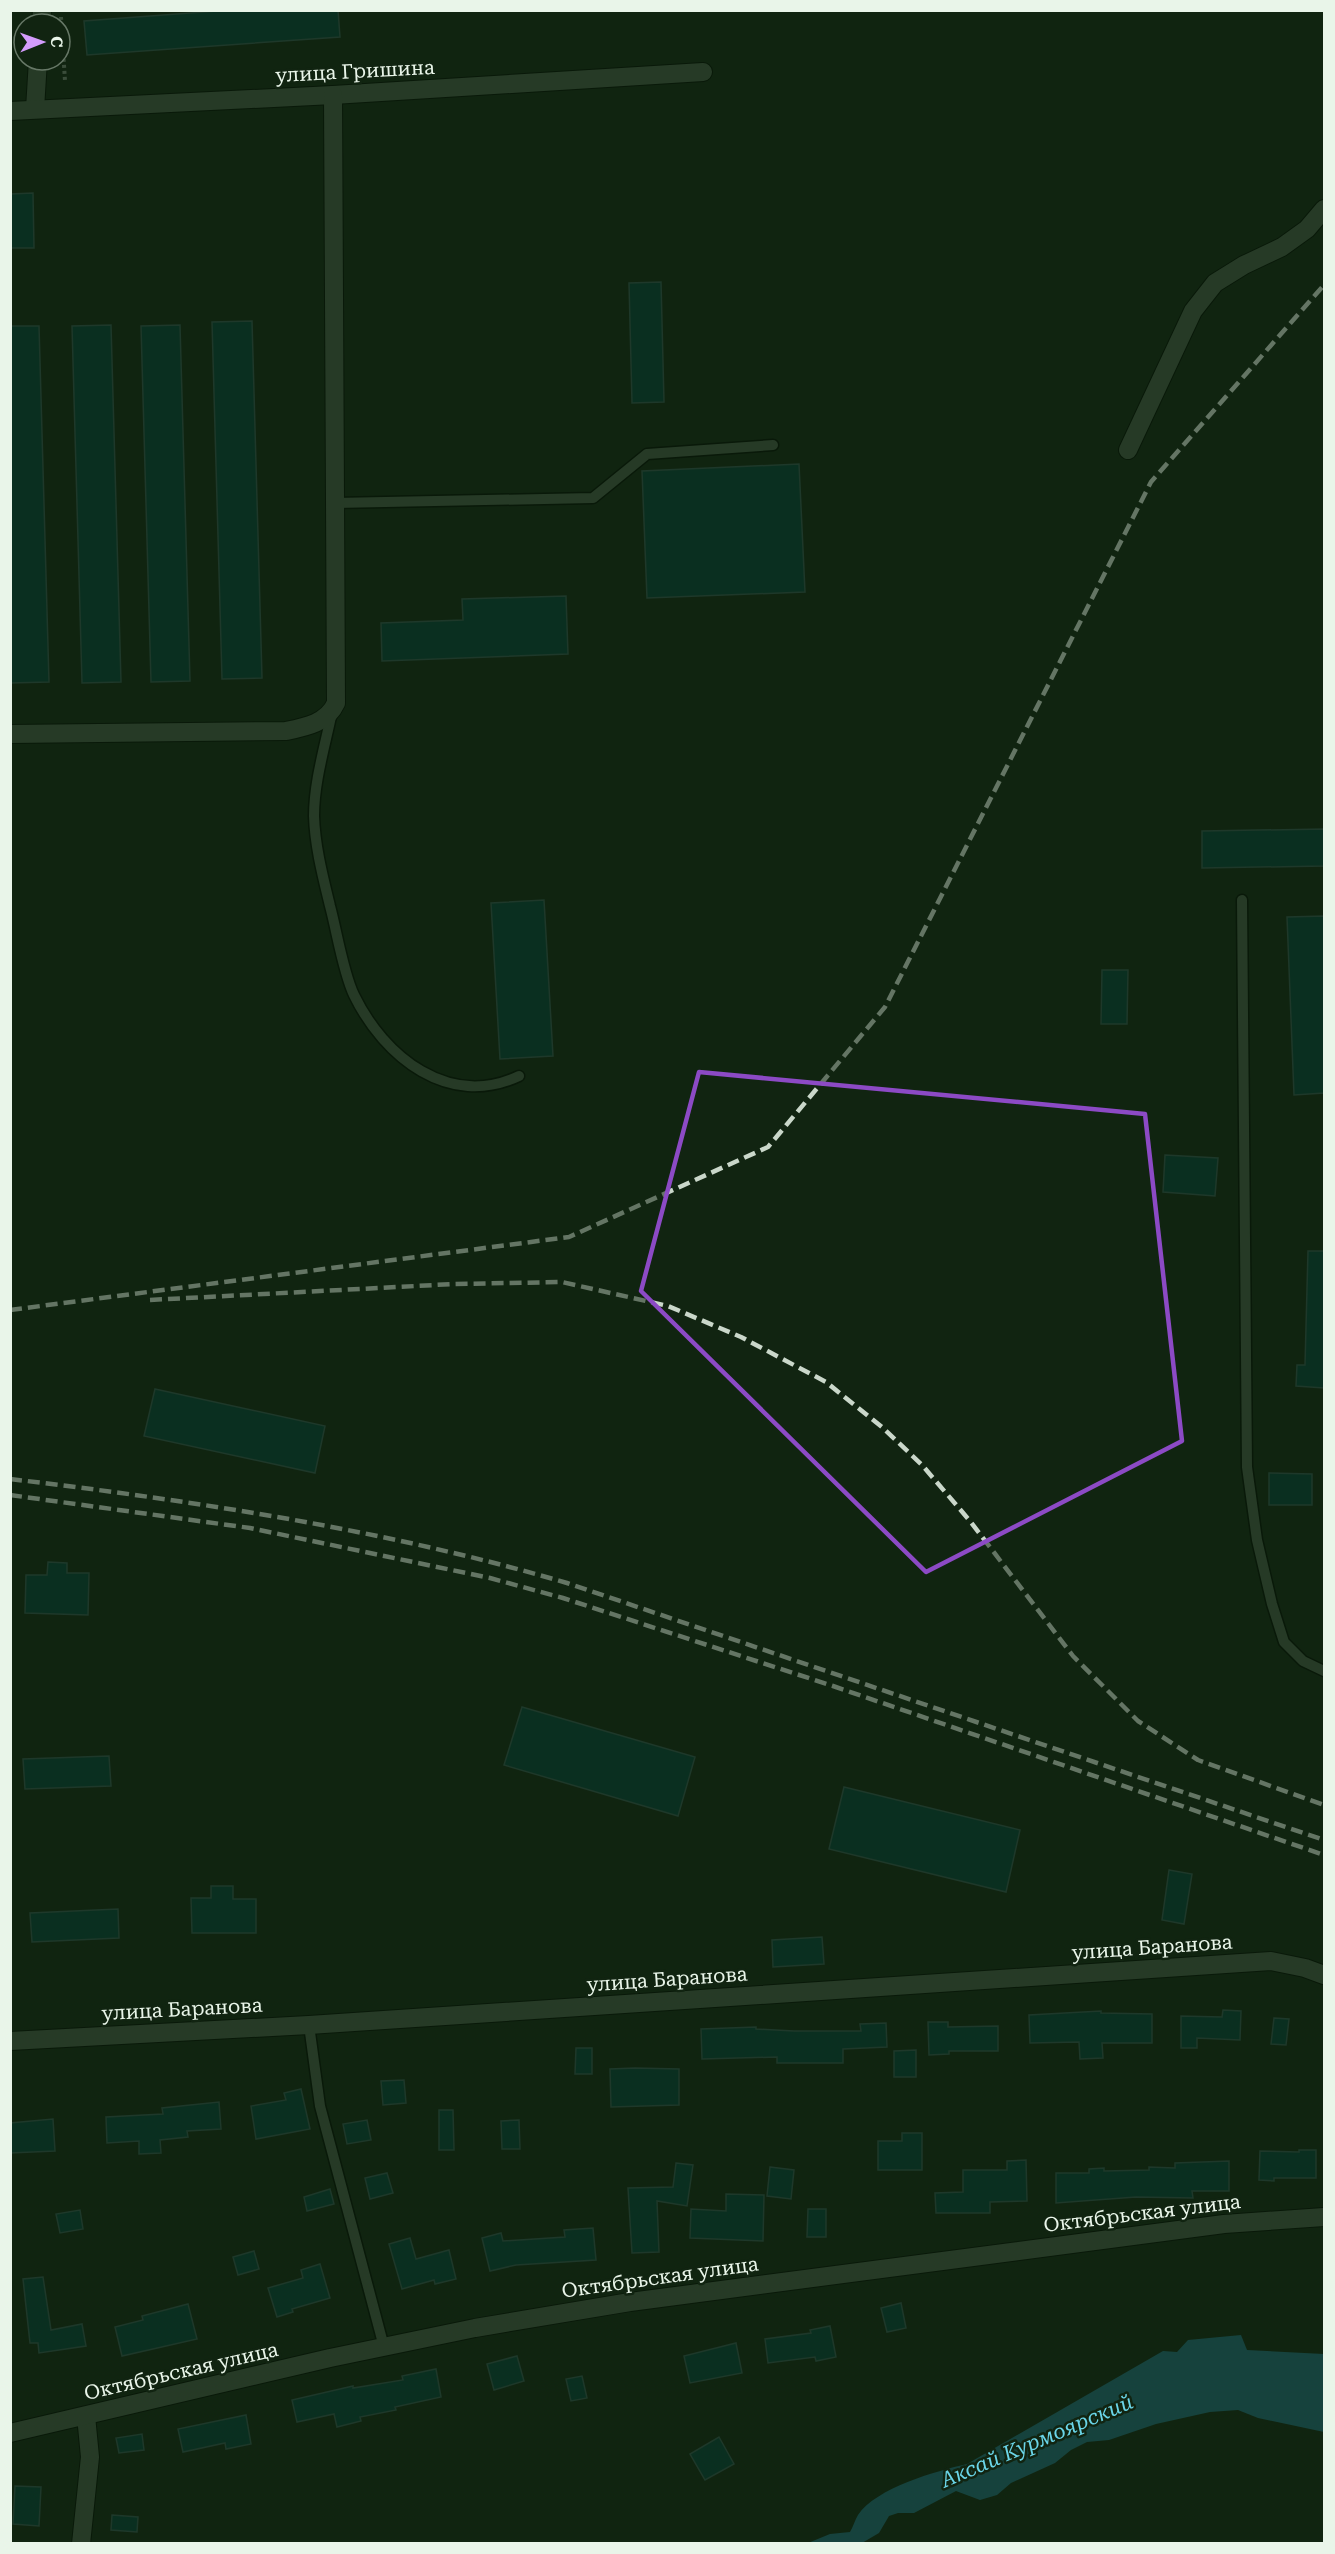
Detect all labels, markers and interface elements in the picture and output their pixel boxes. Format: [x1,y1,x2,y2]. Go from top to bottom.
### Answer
north arrow [12,12,72,72]
text: С [47,36,66,48]
street label: улица Гришина [275,55,435,87]
street label: улица Баранова [1071,1929,1233,1965]
street label: улица Баранова [586,1961,748,1997]
street label: улица Баранова [101,1993,263,2025]
street label: Октябрьская улица [1042,2189,1242,2237]
street label: Октябрьская улица [560,2251,760,2303]
street label: Октябрьская улица [82,2337,280,2405]
water label: Аксай Курмоярский [935,2390,1137,2493]

